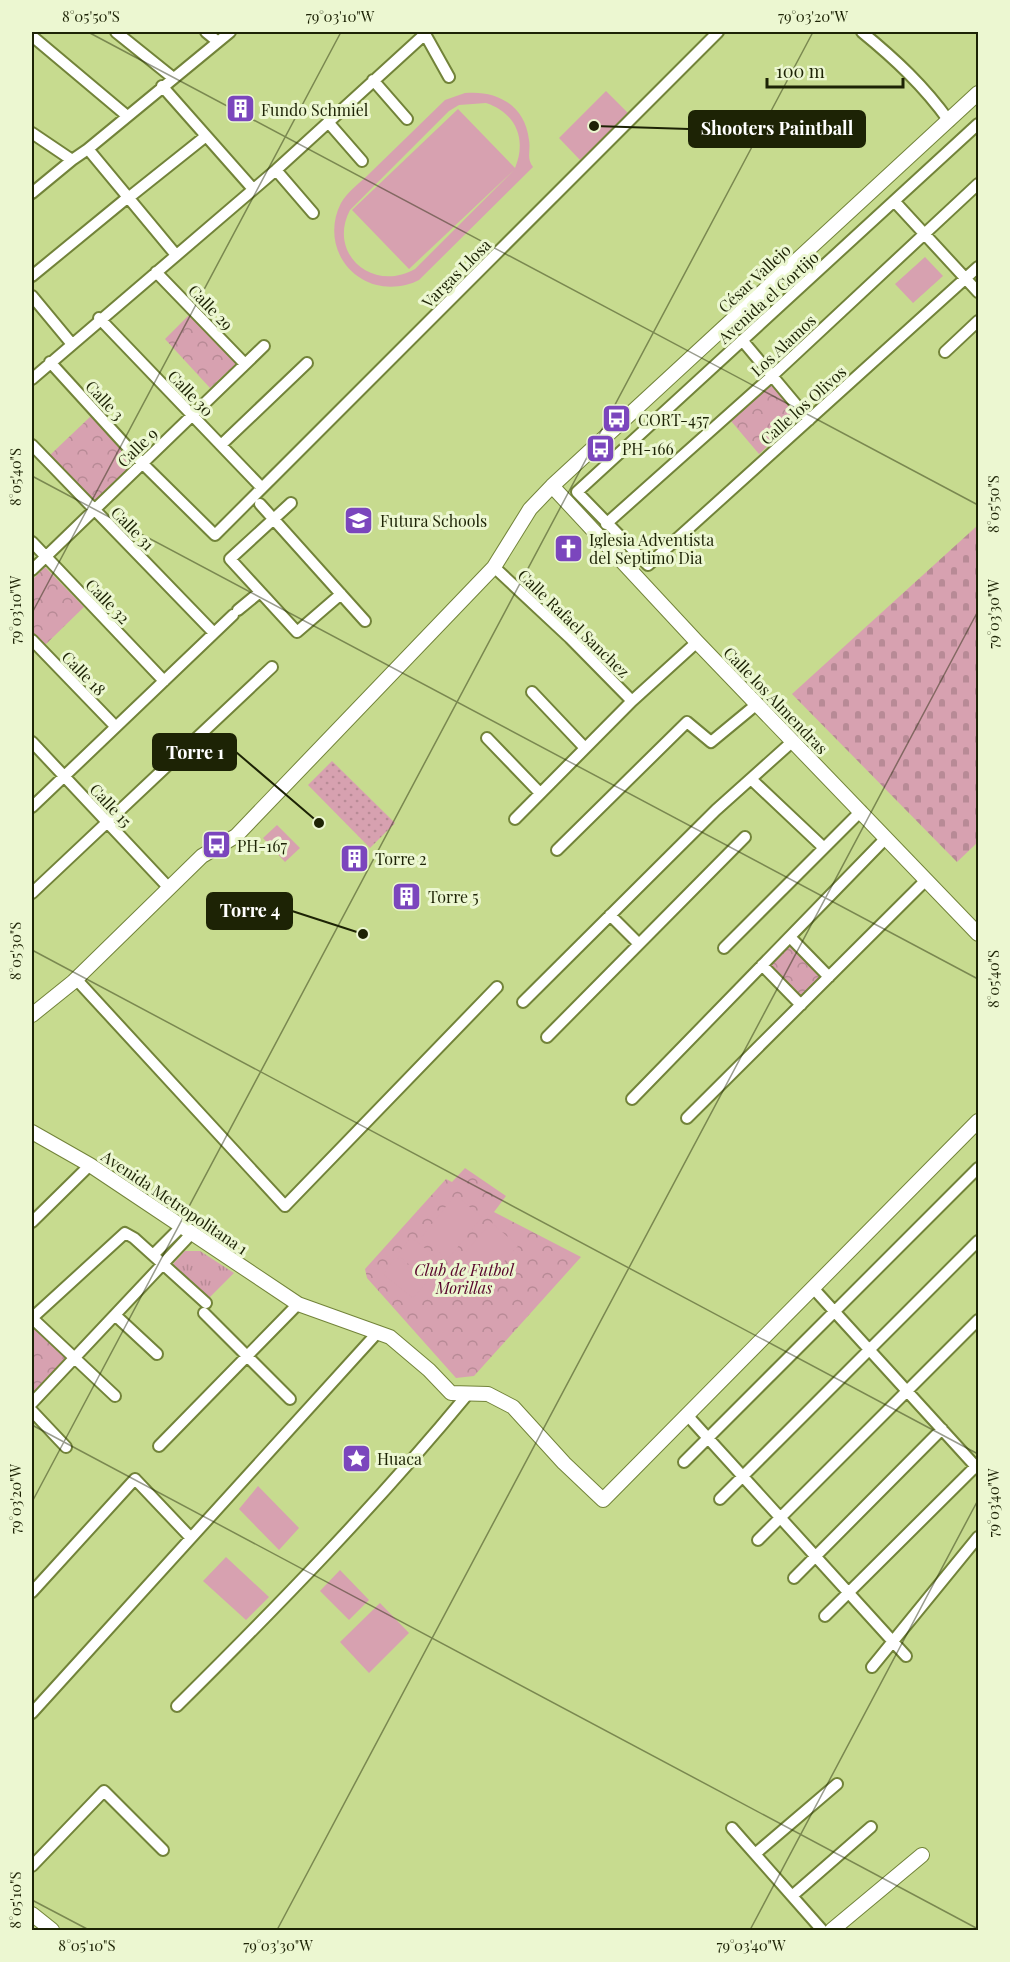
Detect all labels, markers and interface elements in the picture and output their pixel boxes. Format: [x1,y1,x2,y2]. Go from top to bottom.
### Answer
text: 8°05'50"S [62,6,120,26]
text: 79°03'10"W [306,6,375,26]
text: 79°03'20"W [778,6,848,26]
scale bar [767,51,904,89]
text: 100 m [776,59,825,83]
building icon: Fundo Schmiel [224,93,256,125]
place label: Fundo Schmiel [261,99,369,120]
callout: Shooters Paintball [689,111,865,147]
text: Shooters Paintball [701,116,854,140]
street label: Vargas Llosa [416,234,495,313]
street label: César Vallejo [713,239,795,317]
street label: Avenida el Cortijo [713,246,823,348]
street label: Calle 29 [184,280,238,334]
street label: Los Alamos [746,310,820,380]
street label: Calle los Olivos [756,361,850,449]
street label: Calle 30 [164,365,218,421]
street label: Calle 3 [81,376,129,424]
bus stop icon: CORT-457 [601,403,633,435]
place label: CORT-457 [638,409,710,430]
street label: Calle 9 [112,423,162,471]
bus stop icon: PH-166 [585,432,617,464]
place label: PH-166 [622,438,674,459]
text: 8°05'40"S [5,448,25,506]
text: 8°05'50"S [983,475,1003,533]
street label: Calle 31 [107,502,159,554]
school or university icon: Futura Schools [343,504,375,536]
place label: Futura Schools [380,510,487,531]
place label: Iglesia Adventista del Septimo Dia [589,529,714,568]
church icon: Iglesia Adventista del Septimo Dia [552,532,584,564]
street label: Calle Rafael Sanchez [514,564,635,682]
street label: Calle 32 [81,574,135,628]
text: 79°03'10"W [5,575,25,644]
text: 79°03'30"W [983,579,1003,649]
street label: Calle los Almendras [719,642,833,758]
street label: Calle 18 [58,646,110,700]
callout: Torre 1 [153,734,236,770]
text: Torre 1 [166,740,224,764]
street label: Calle 15 [85,779,137,831]
bus stop icon: PH-167 [200,829,232,861]
place label: PH-167 [237,835,287,856]
building icon: Torre 2 [338,842,370,874]
place label: Torre 2 [375,848,427,869]
building icon: Torre 5 [391,880,423,912]
place label: Torre 5 [428,886,479,907]
callout: Torre 4 [207,893,292,929]
text: Torre 4 [220,898,280,922]
text: 8°05'30"S [5,922,25,980]
text: 8°05'40"S [983,950,1003,1008]
street label: Avenida Metropolitana 1 [97,1145,252,1259]
park label: Club de Futbol Morillas [414,1259,514,1298]
place icon: Huaca [340,1442,372,1474]
place label: Huaca [377,1448,422,1469]
text: 79°03'20"W [5,1464,25,1534]
text: 79°03'40"W [983,1468,1003,1538]
text: 8°05'10"S [5,1871,25,1929]
text: 8°05'10"S [58,1935,116,1955]
text: 79°03'30"W [243,1935,313,1955]
text: 79°03'40"W [716,1935,786,1955]

